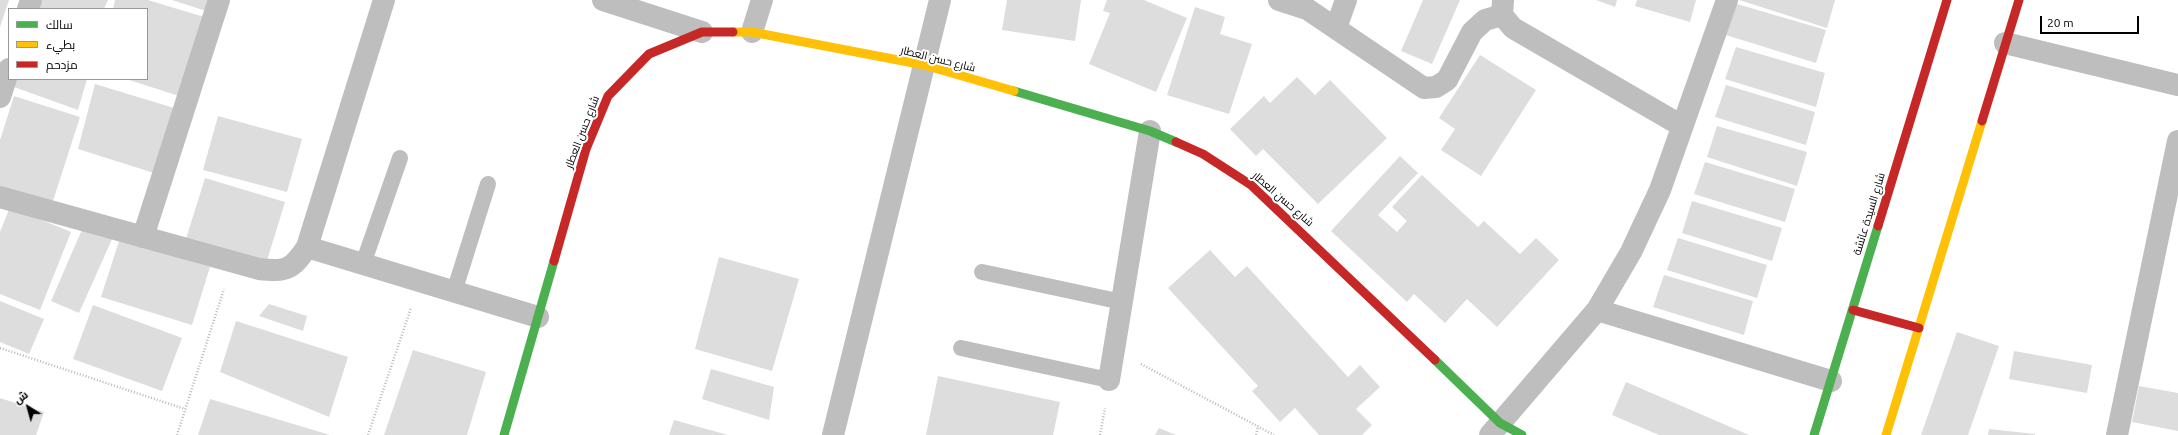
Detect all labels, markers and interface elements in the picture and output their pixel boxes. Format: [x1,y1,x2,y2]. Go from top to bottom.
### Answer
legend [8,8,148,80]
scale bar [2042,8,2141,34]
text: 20 m [2047,16,2074,29]
text: سالك [46,18,73,31]
text: بطيء [46,38,75,51]
street label: شارع حسن العطار [899,43,977,75]
text: مزدحم [46,58,78,71]
street label: شارع حسن العطار [562,94,602,170]
street label: شارع حسن العطار [1250,169,1316,229]
street label: شارع السيدة عائشة [1850,171,1888,257]
north arrow [8,387,48,427]
text: ش [12,388,30,406]

